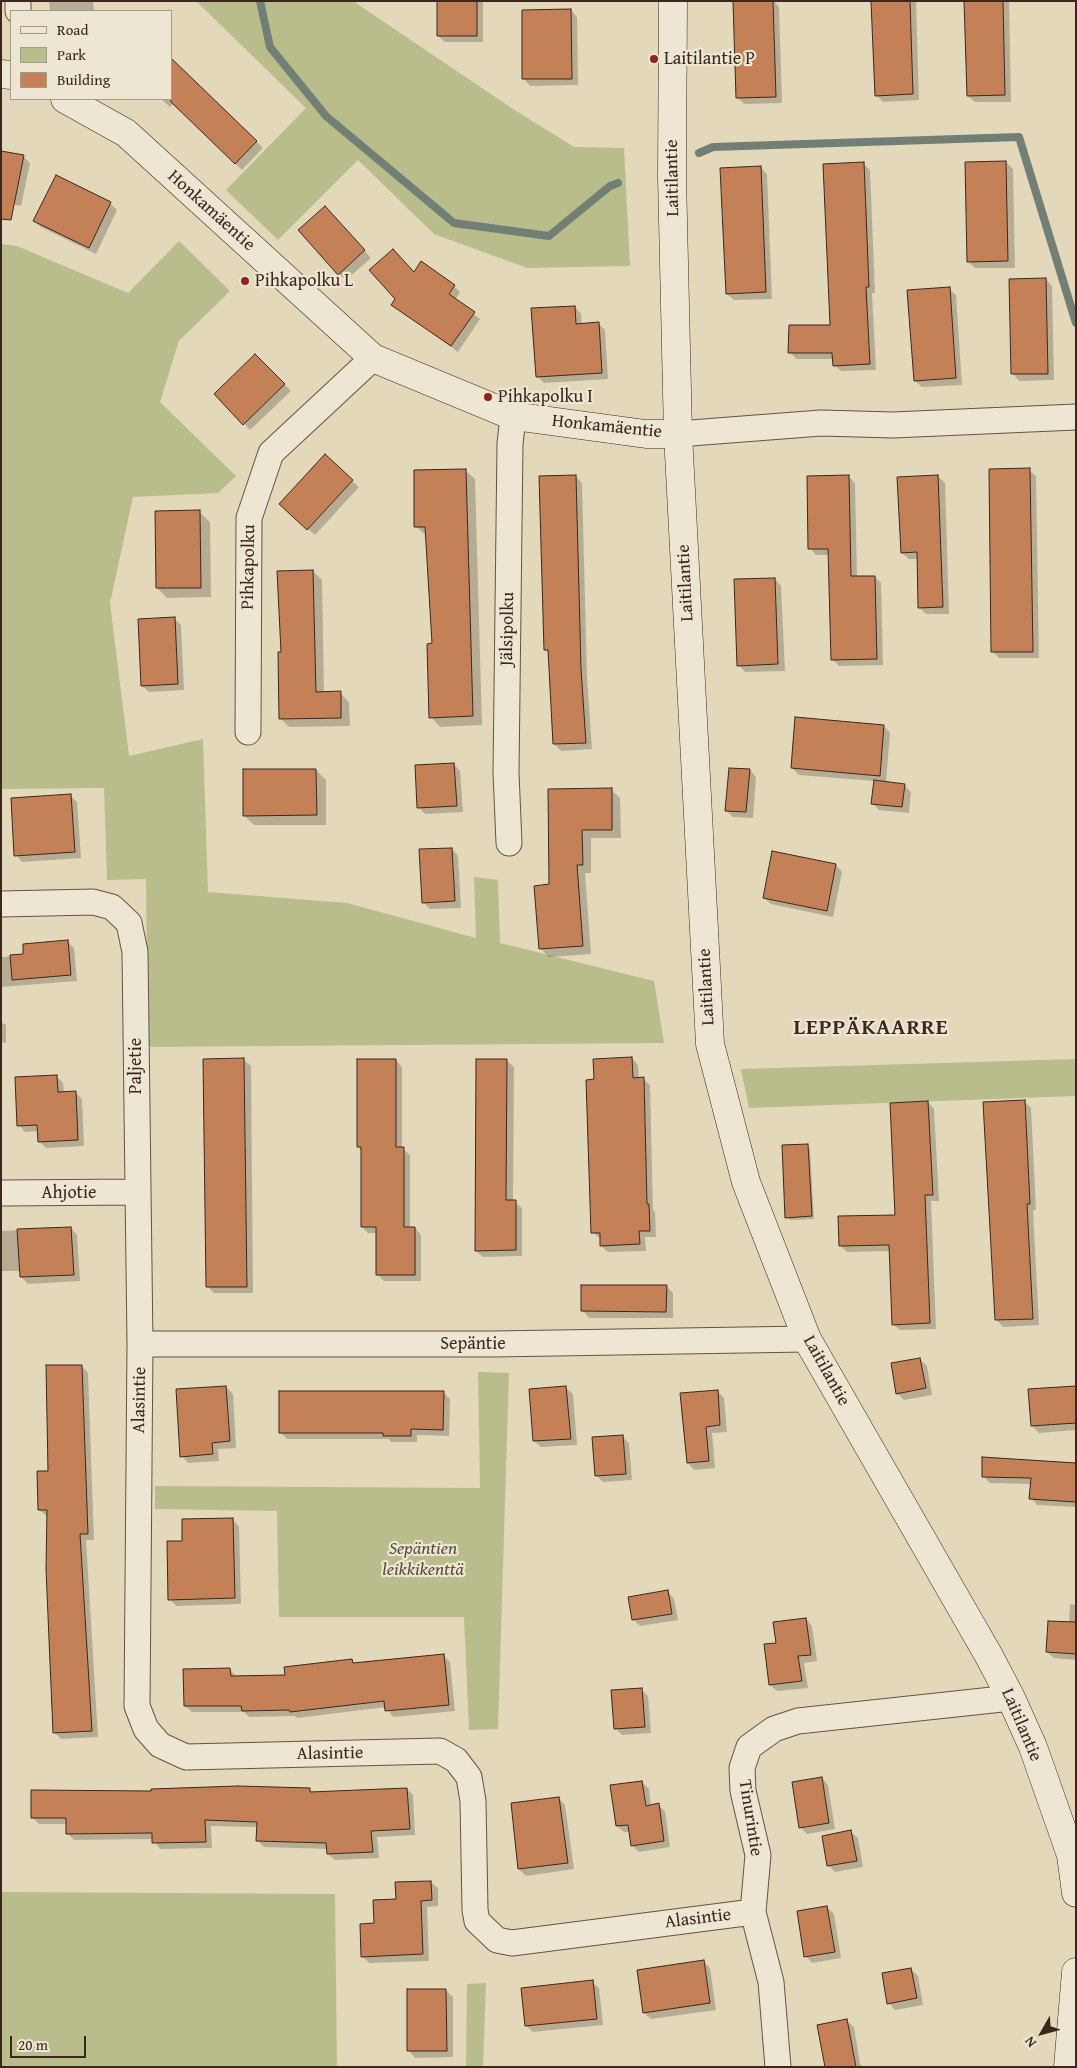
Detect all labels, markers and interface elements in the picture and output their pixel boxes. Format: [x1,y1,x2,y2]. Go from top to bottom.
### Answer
legend [10,10,172,100]
text: Road [57,19,88,40]
text: Park [57,44,86,65]
place label: Laitilantie P [664,48,755,70]
marker: Laitilantie P [648,53,660,65]
text: Building [57,69,110,90]
street label: Laitilantie [662,139,684,217]
street label: Honkamäentie [163,166,259,256]
place label: Pihkapolku L [255,270,353,292]
marker: Pihkapolku L [239,275,251,287]
place label: Pihkapolku I [498,386,593,408]
marker: Pihkapolku I [482,391,494,403]
street label: Honkamäentie [551,410,663,444]
street label: Pihkapolku [237,524,261,610]
street label: Laitilantie [673,544,699,622]
street label: Jälsipolku [497,592,519,666]
street label: Laitilantie [694,948,720,1026]
district label: LEPPÄKAARRE [792,1015,950,1041]
street label: Paljetie [125,1038,147,1094]
street label: Ahjotie [42,1182,96,1204]
street label: Laitilantie [798,1332,854,1410]
street label: Sepäntie [440,1333,506,1355]
street label: Alasintie [129,1366,151,1434]
park label: Sepäntien leikkikenttä [382,1538,464,1580]
street label: Laitilantie [996,1685,1046,1765]
street label: Alasintie [296,1743,364,1765]
street label: Tinurintie [733,1778,767,1858]
street label: Alasintie [664,1904,732,1934]
north arrow [1017,2008,1067,2058]
scale bar [12,2026,89,2058]
text: N [1019,2032,1041,2052]
text: 20 m [18,2034,48,2055]

